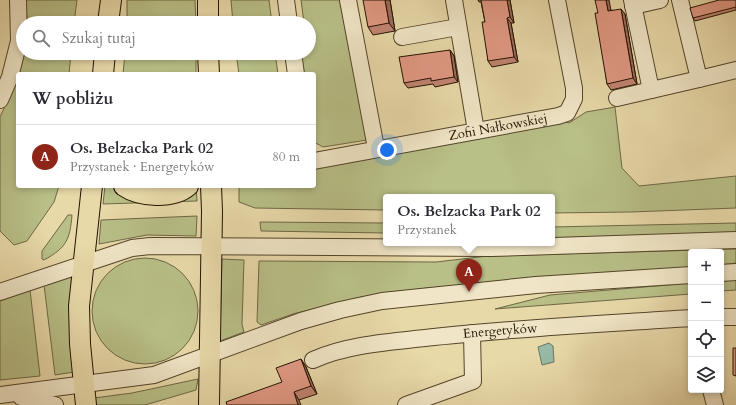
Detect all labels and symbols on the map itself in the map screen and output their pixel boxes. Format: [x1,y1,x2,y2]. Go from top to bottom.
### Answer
street label: Zofii Nałkowskiej [447,109,549,145]
your location [377,140,397,160]
pin: A [456,259,482,292]
street label: Energetyków [462,319,538,343]

